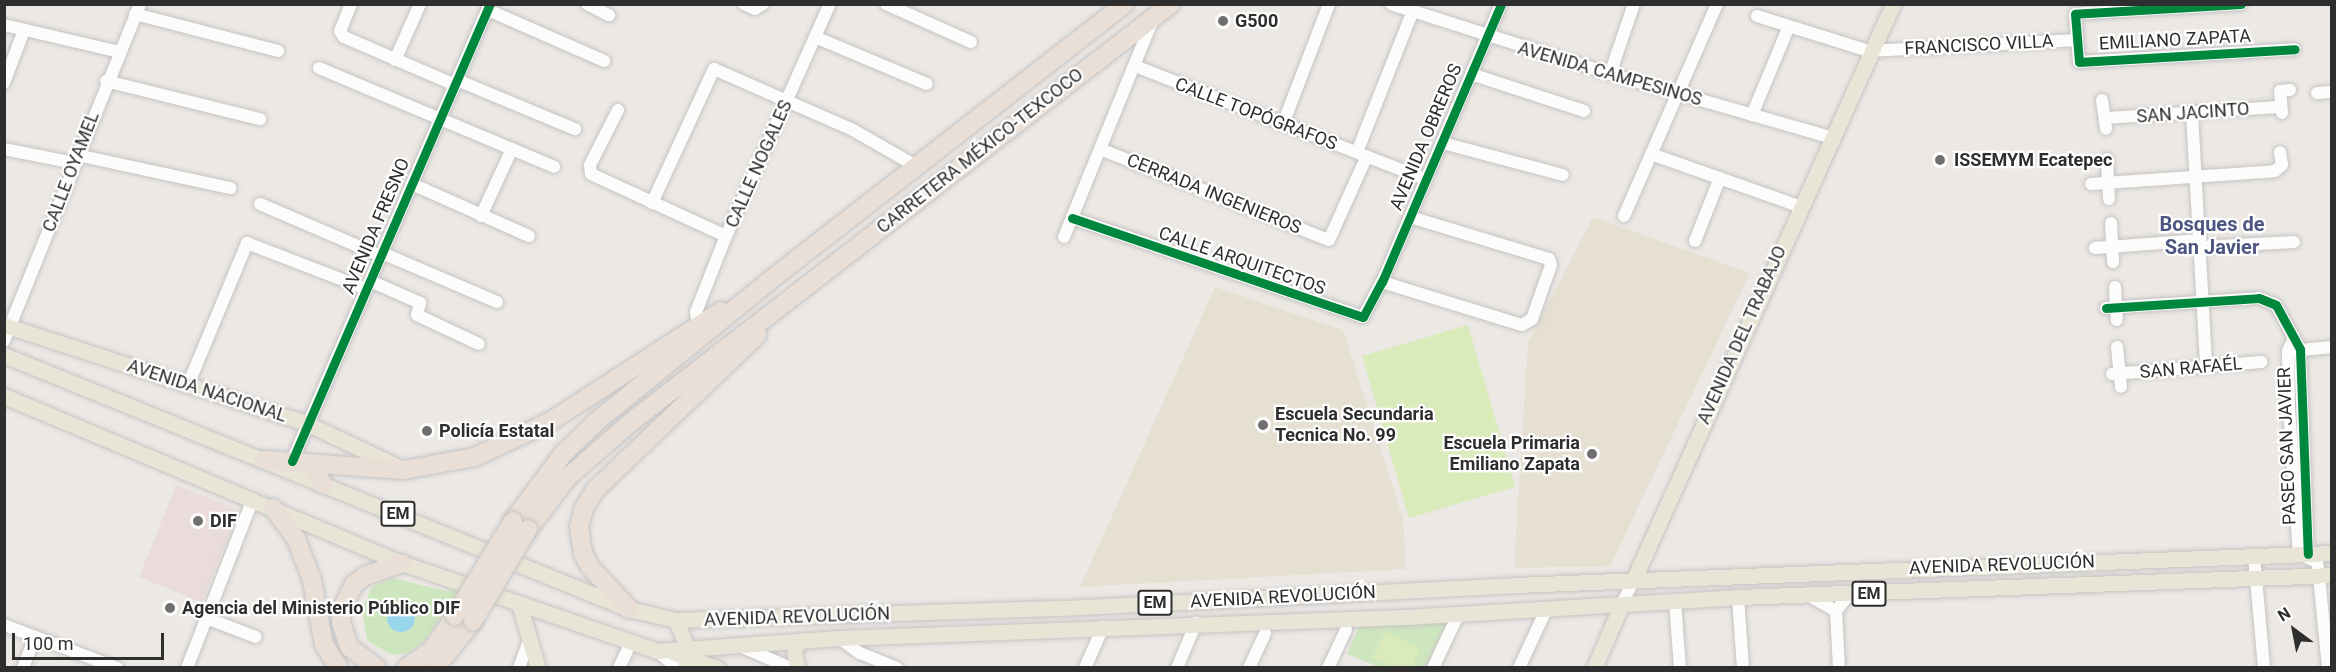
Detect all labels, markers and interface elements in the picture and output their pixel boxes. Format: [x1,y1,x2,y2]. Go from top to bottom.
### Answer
place label: G500 [1235,10,1278,32]
marker: G500 [1216,14,1230,28]
street label: EMILIANO ZAPATA [2098,25,2252,55]
street label: FRANCISCO VILLA [1904,30,2054,60]
street label: AVENIDA CAMPESINOS [1515,37,1705,111]
street label: AVENIDA OBREROS [1385,60,1467,214]
street label: CARRETERA MÉXICO-TEXCOCO [873,64,1087,238]
street label: CALLE TOPÓGRAFOS [1172,73,1340,155]
street label: CALLE NOGALES [721,97,797,231]
street label: SAN JACINTO [2136,98,2250,128]
street label: CALLE OYAMEL [38,109,104,235]
street label: CERRADA INGENIEROS [1124,149,1304,239]
place label: ISSEMYM Ecatepec [1954,149,2112,171]
marker: ISSEMYM Ecatepec [1931,151,1949,169]
street label: AVENIDA FRESNO [338,155,414,297]
district label: Bosques de San Javier [2160,213,2264,260]
street label: CALLE ARQUITECTOS [1156,222,1328,300]
street label: AVENIDA DEL TRABAJO [1693,242,1791,428]
street label: SAN RAFAÉL [2139,353,2243,383]
street label: AVENIDA NACIONAL [125,355,289,427]
street label: PASEO SAN JAVIER [2273,367,2301,525]
place label: Escuela Secundaria Tecnica No. 99 [1275,404,1434,446]
marker: Escuela Secundaria Tecnica No. 99 [1256,418,1270,432]
place label: Policía Estatal [439,420,554,442]
marker: Policía Estatal [420,424,434,438]
place label: Escuela Primaria Emiliano Zapata [1443,433,1580,476]
marker: Escuela Primaria Emiliano Zapata [1585,447,1599,461]
road number: EM [380,501,416,527]
place label: DIF [210,510,237,532]
marker: DIF [191,514,205,528]
street label: AVENIDA REVOLUCIÓN [1909,551,2095,579]
street label: AVENIDA REVOLUCIÓN [1190,581,1376,613]
road number: EM [1851,581,1887,607]
road number: EM [1137,590,1173,616]
place label: Agencia del Ministerio Público DIF [182,597,460,619]
north arrow [2264,600,2324,660]
marker: Agencia del Ministerio Público DIF [163,601,177,615]
street label: AVENIDA REVOLUCIÓN [704,603,890,631]
text: N [2274,603,2294,625]
scale bar [15,621,166,659]
text: 100 m [23,633,74,654]

